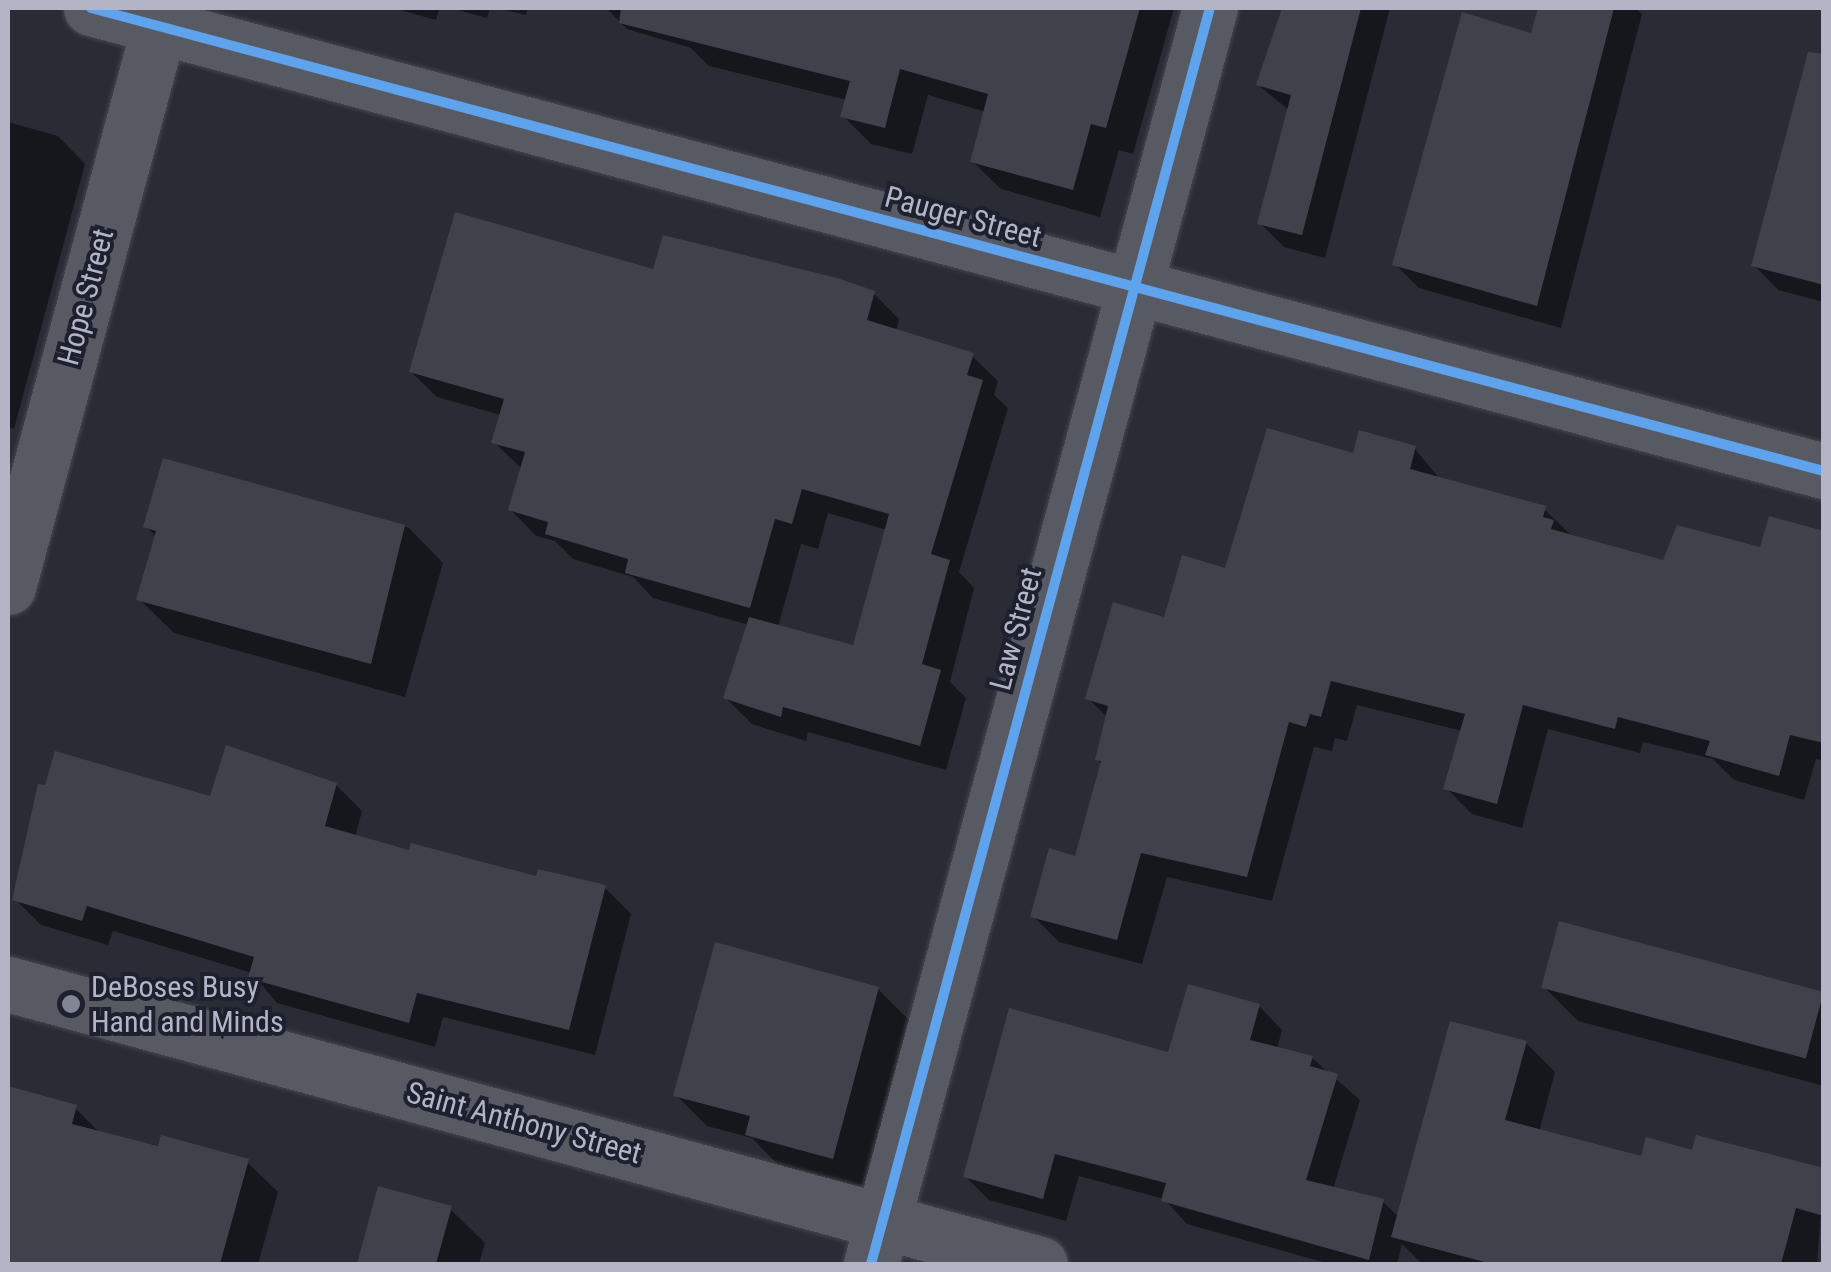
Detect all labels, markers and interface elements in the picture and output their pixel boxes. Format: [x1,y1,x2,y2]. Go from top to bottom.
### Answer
street label: Pauger Street [881,179,1045,255]
street label: Hope Street [51,225,121,369]
street label: Law Street [982,564,1050,694]
place label: DeBoses Busy Hand and Minds [91,969,284,1040]
marker: DeBoses Busy Hand and Minds [60,993,82,1015]
street label: Saint Anthony Street [403,1074,645,1172]

